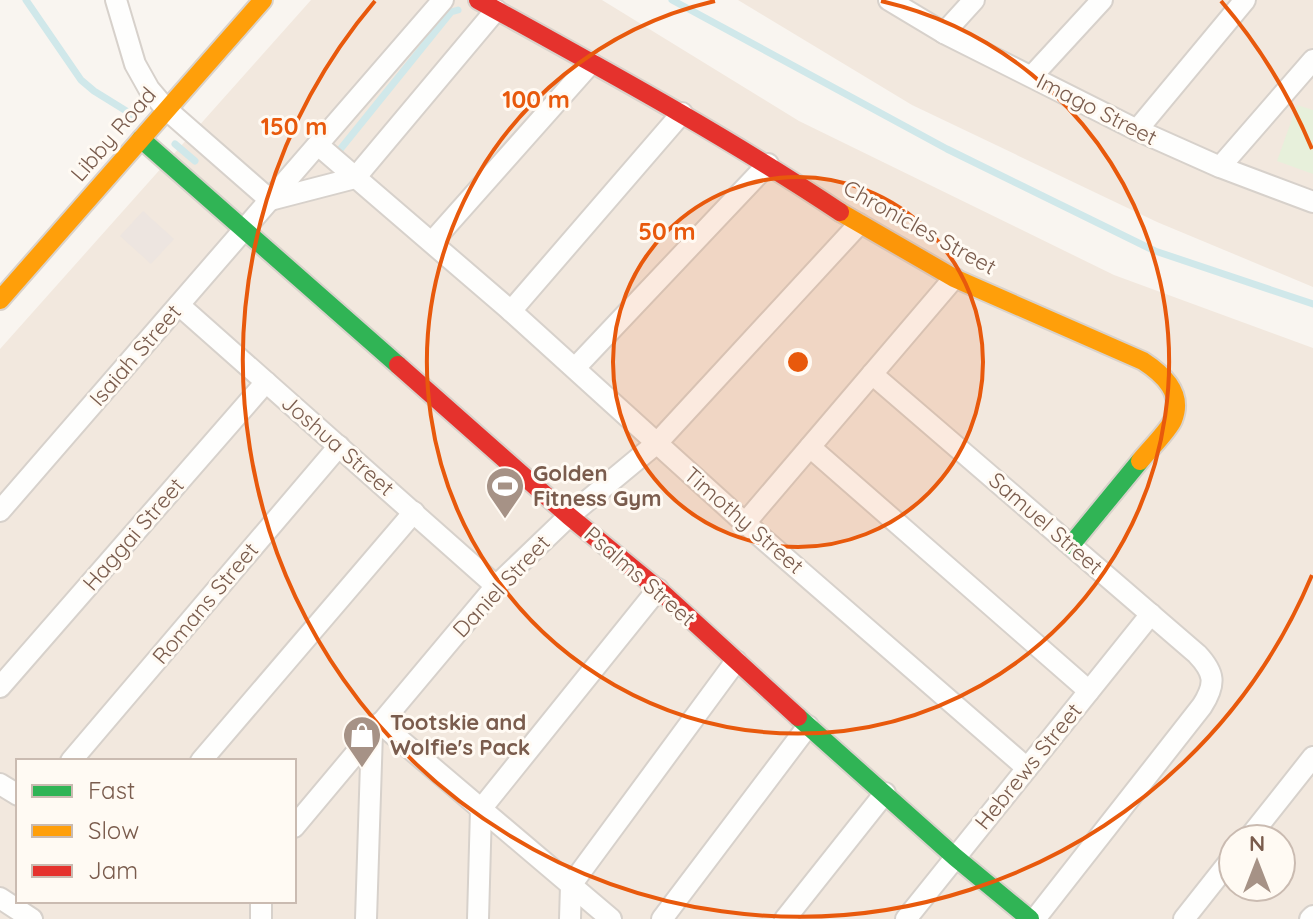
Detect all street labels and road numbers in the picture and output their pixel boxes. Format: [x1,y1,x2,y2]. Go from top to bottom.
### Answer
street label: Imago Street [1032,67,1162,151]
street label: Libby Road [64,81,162,187]
street label: Chronicles Street [839,173,1001,281]
street label: Isaiah Street [83,298,187,412]
street label: Joshua Street [276,388,400,502]
street label: Timothy Street [678,460,810,580]
street label: Samuel Street [983,466,1109,580]
street label: Haggai Street [76,472,190,596]
street label: Psalms Street [579,520,701,632]
street label: Daniel Street [446,529,556,643]
street label: Romans Street [146,536,264,670]
street label: Hebrews Street [968,697,1088,835]

